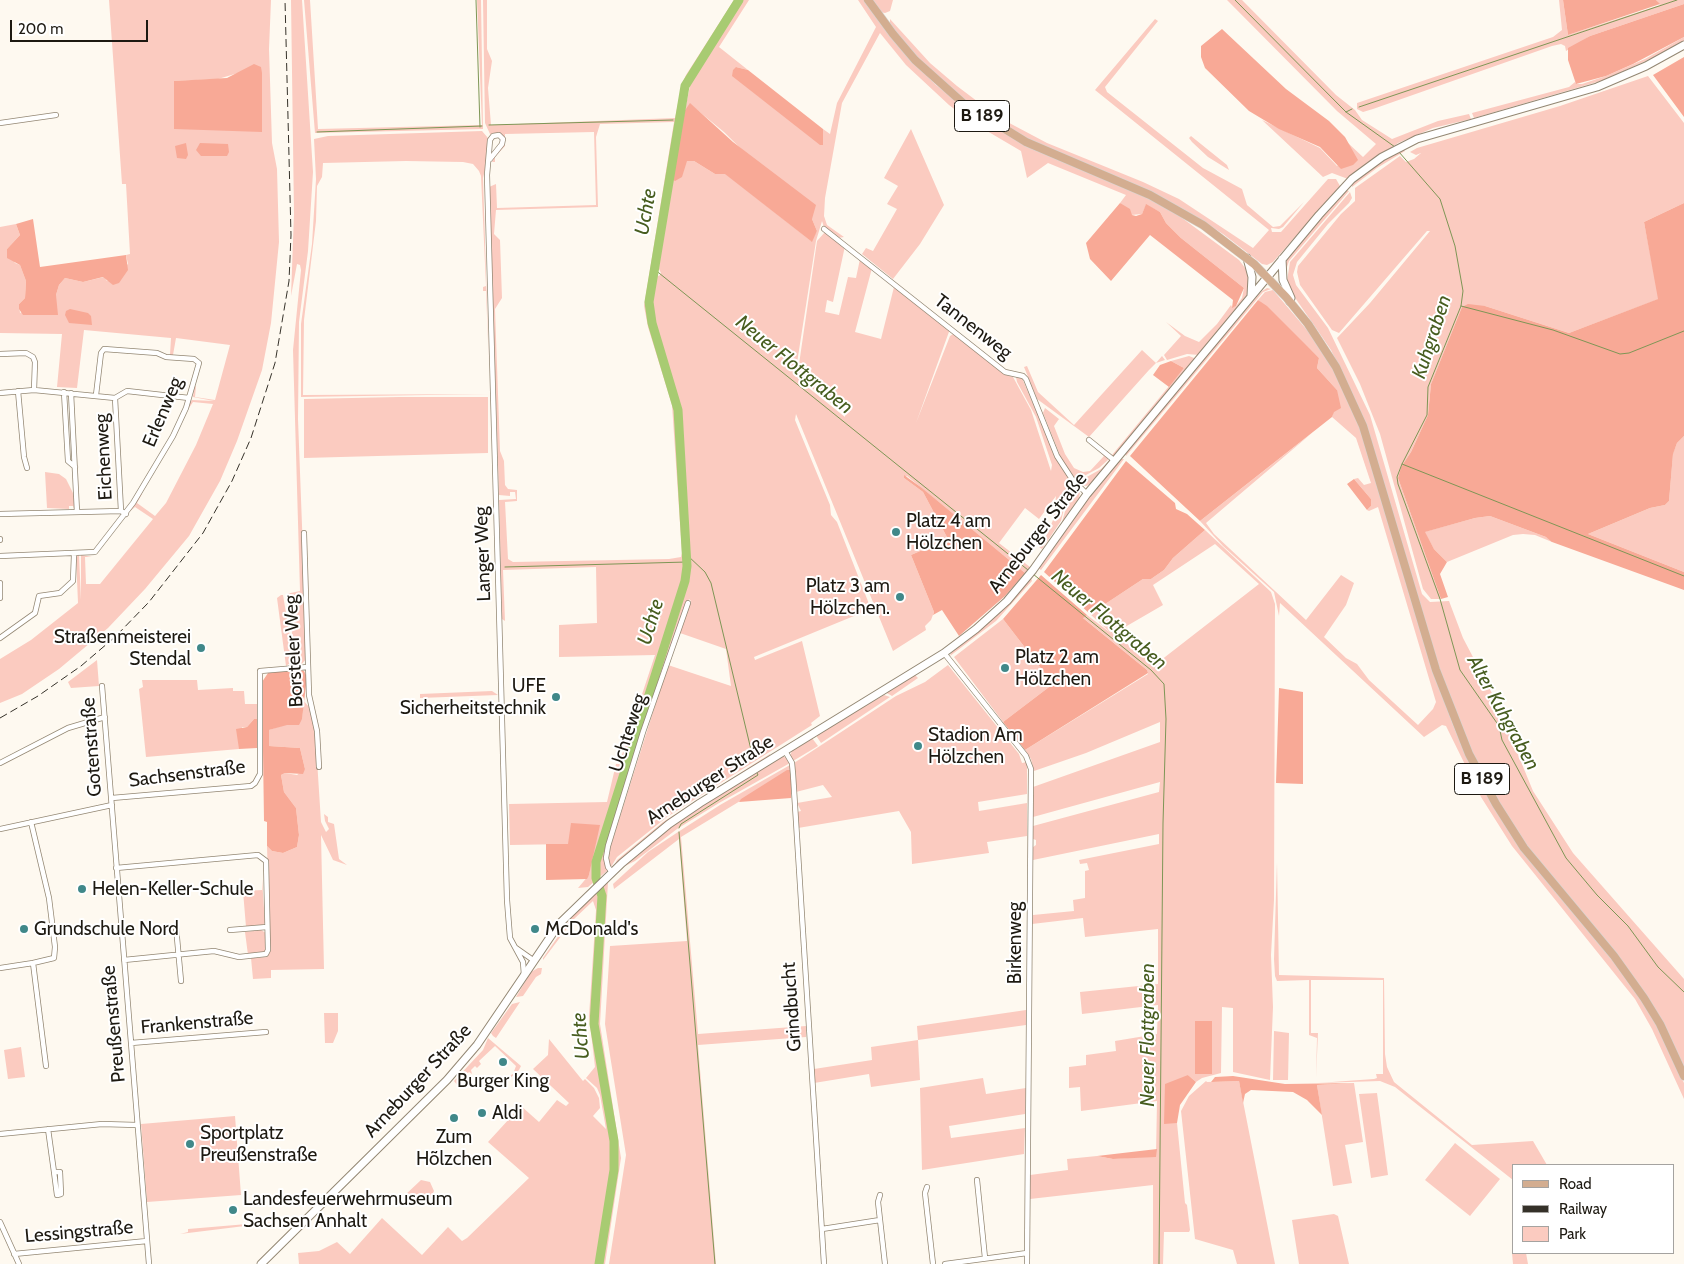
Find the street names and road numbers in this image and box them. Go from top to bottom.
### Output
road number: B 189 [954,100,1010,132]
street label: Tannenweg [930,290,1016,364]
street label: Erlenweg [138,374,188,450]
street label: Eichenweg [90,413,118,501]
street label: Arneburger Straße [984,468,1092,598]
street label: Langer Weg [470,506,496,602]
street label: Borsteler Weg [280,594,308,708]
street label: Uchteweg [605,691,651,775]
street label: Gotenstraße [77,697,107,797]
street label: Arneburger Straße [642,730,778,830]
street label: Sachsenstraße [127,756,247,792]
road number: B 189 [1454,764,1510,794]
street label: Birkenweg [1004,902,1026,984]
street label: Grindbucht [778,962,806,1052]
street label: Preußenstraße [98,965,130,1083]
street label: Frankenstraße [140,1007,254,1039]
street label: Arneburger Straße [360,1020,476,1142]
street label: Lessingstraße [24,1216,134,1248]

